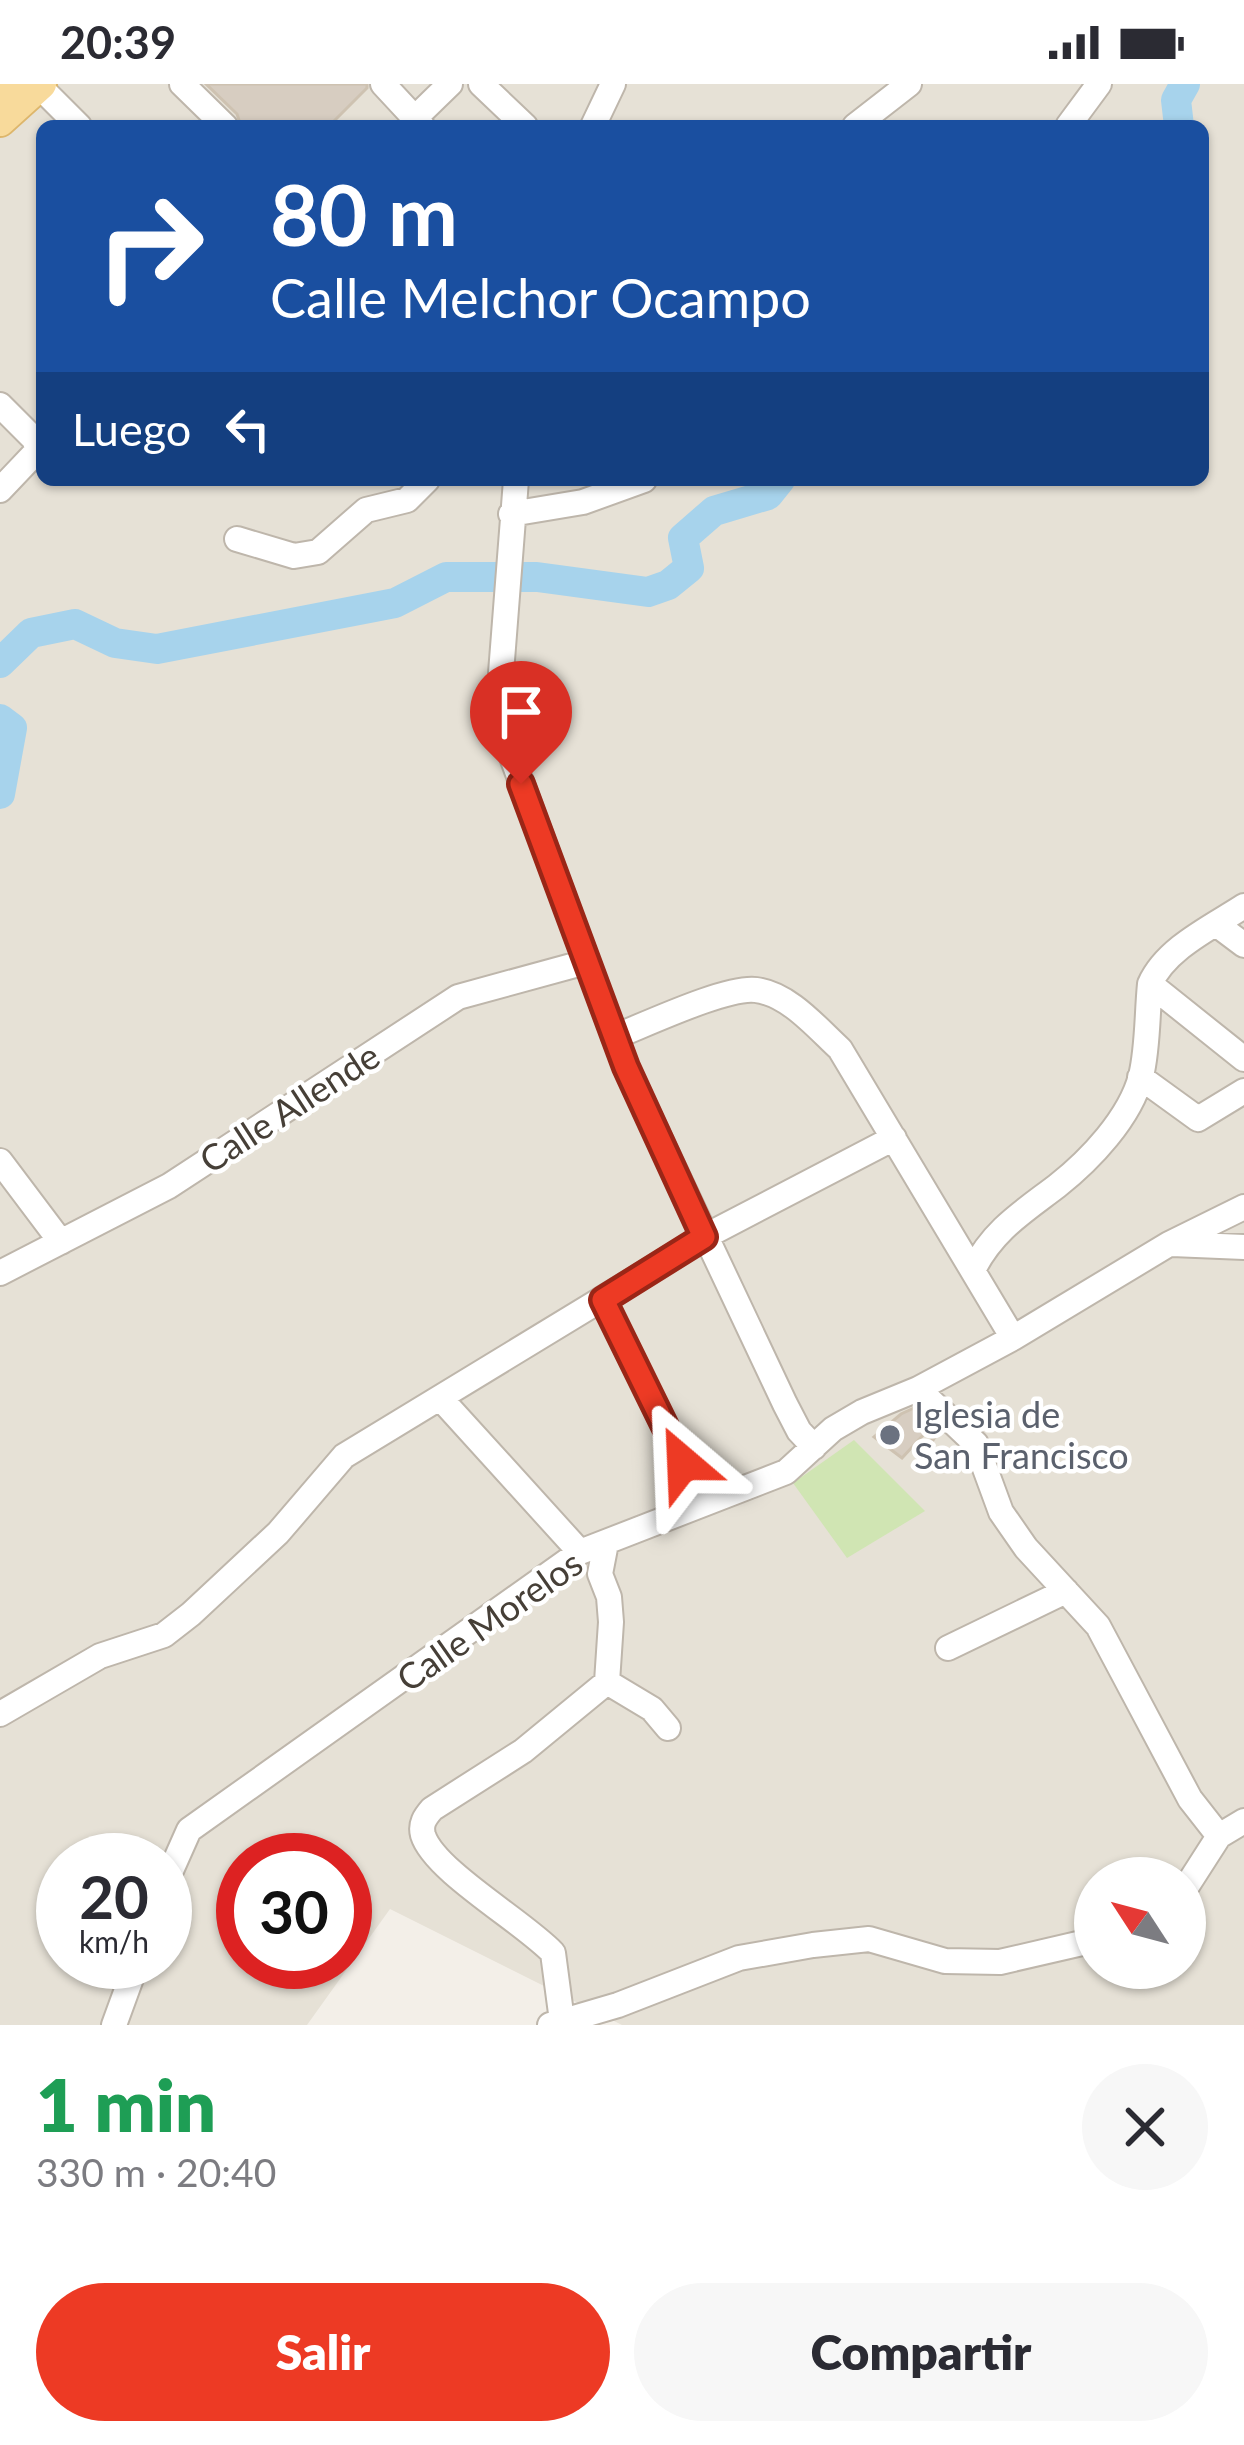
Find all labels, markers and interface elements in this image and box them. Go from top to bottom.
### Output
text: 20:39 [60,15,176,69]
text: 80 m [270,163,458,264]
icon: right [72,168,228,324]
text: Calle Melchor Ocampo [270,265,811,330]
icon: left [215,396,281,462]
text: Luego [72,402,191,456]
pin [470,661,572,784]
icon: arrive [488,679,554,745]
street label: Calle Allende [191,1033,387,1181]
place label: Iglesia de San Francisco [914,1392,1129,1477]
position arrow [620,1400,746,1526]
marker: Iglesia de San Francisco [877,1422,903,1448]
street label: Calle Morelos [388,1540,590,1700]
speed limit sign: 30 [216,1833,372,1989]
north arrow [1074,1857,1206,1989]
map controls [1074,1857,1206,1989]
text: 20 [79,1860,149,1932]
text: km/h [79,1923,149,1959]
text: 1 min [36,2061,216,2147]
button: close [1082,2064,1208,2190]
text: 330 m · 20:40 [36,2149,276,2195]
button: Salir [36,2283,610,2421]
button: Compartir [634,2283,1208,2421]

